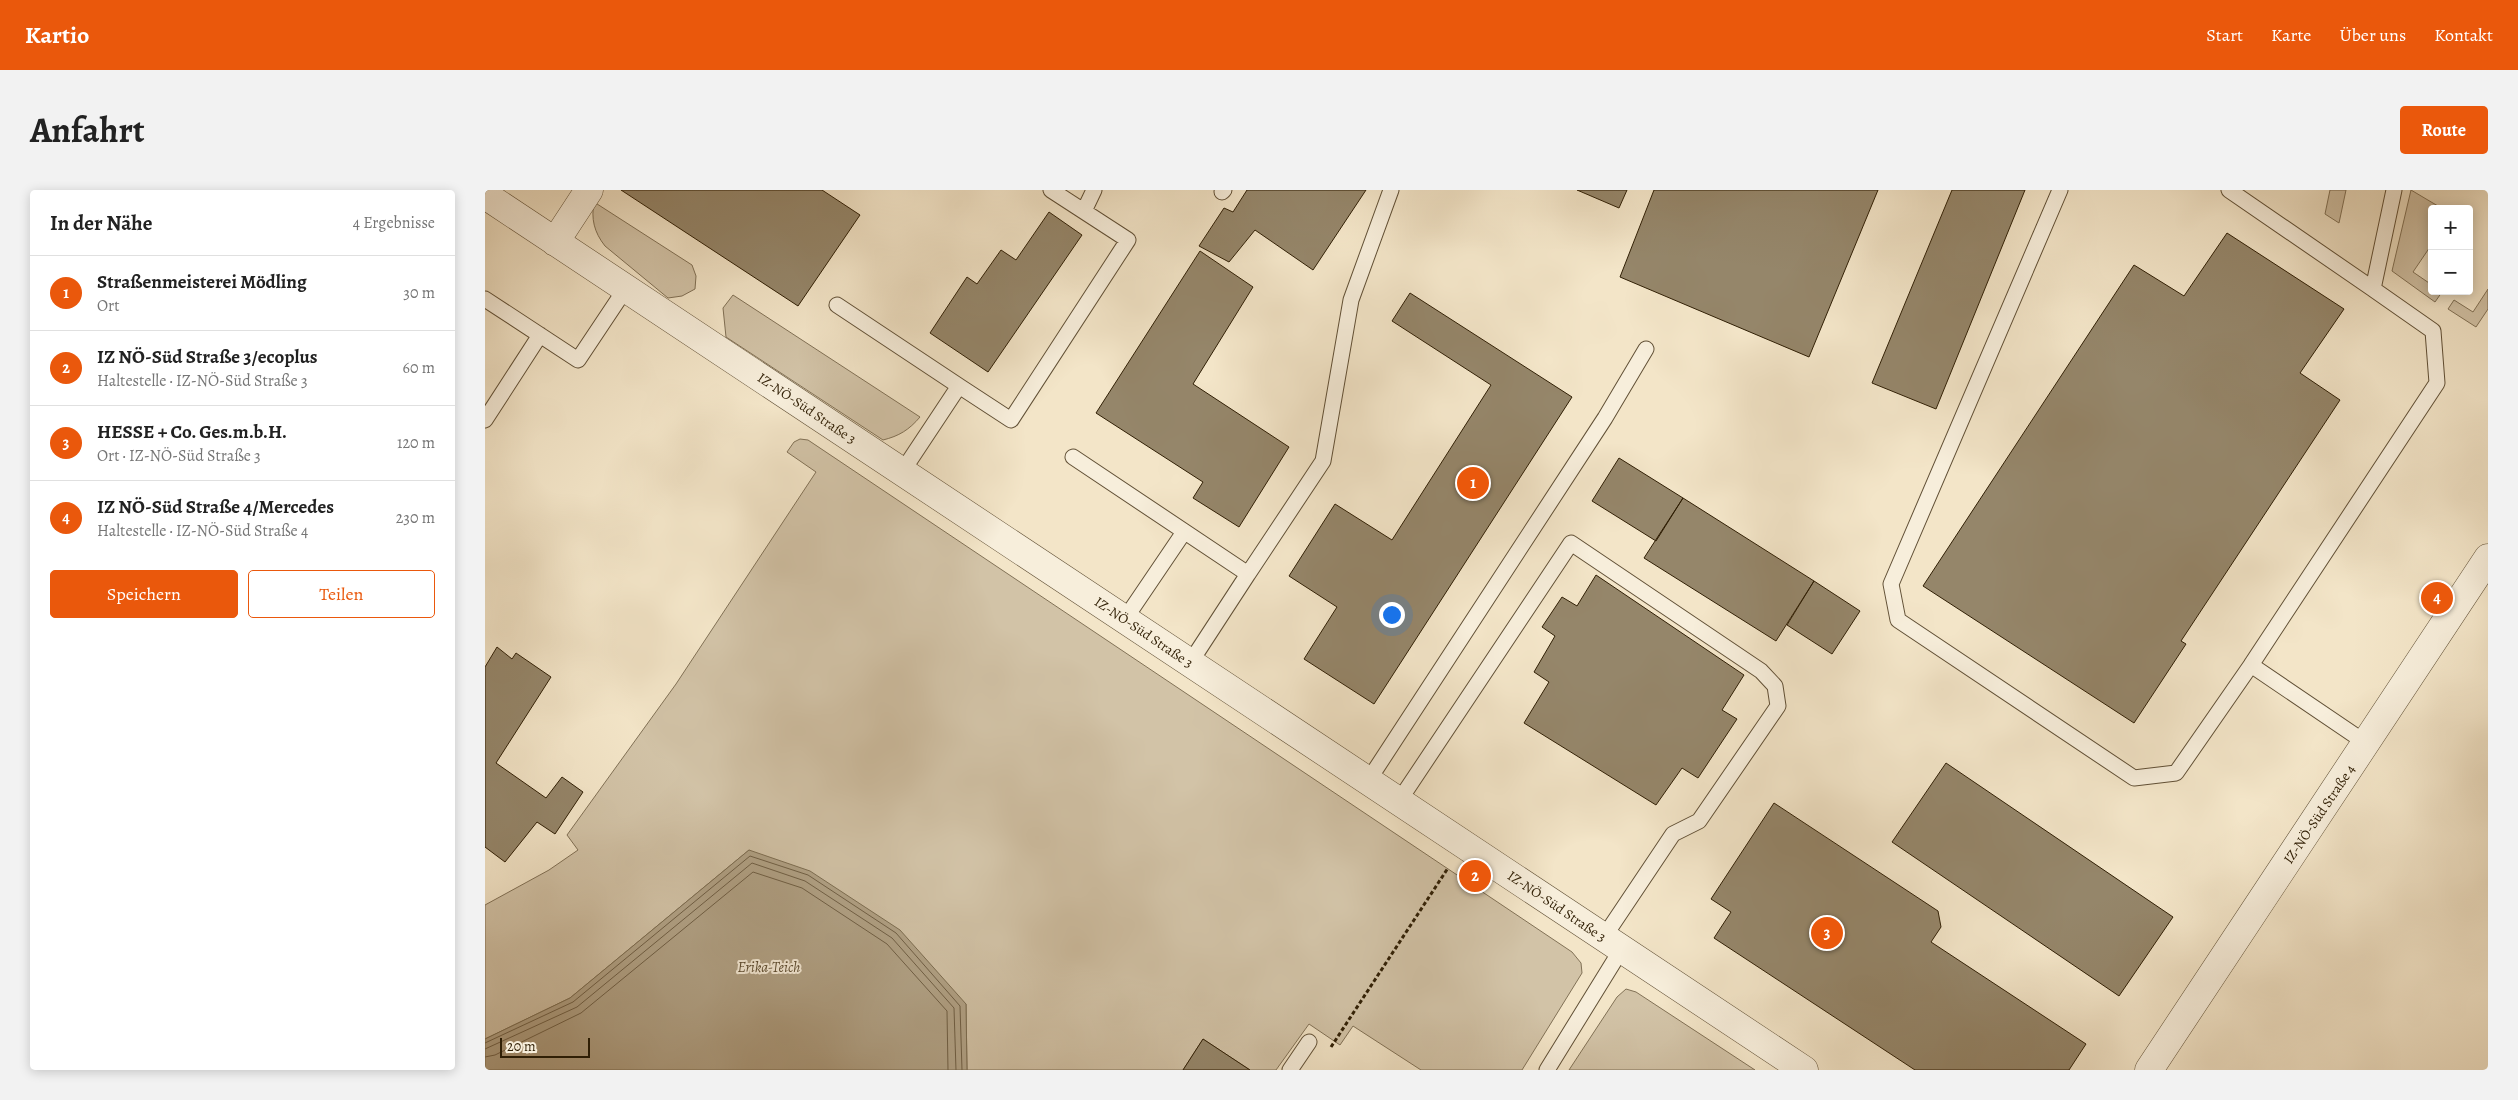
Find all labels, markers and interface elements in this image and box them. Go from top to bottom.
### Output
text: Kartio [25,19,89,51]
text: Start [2206,23,2243,47]
text: Karte [2271,23,2311,47]
text: Über uns [2339,23,2406,47]
text: Kontakt [2434,23,2493,47]
text: Anfahrt [30,106,145,154]
button: Route [2400,106,2488,154]
map controls [2428,205,2473,295]
button: + [2428,205,2473,250]
text: In der Nähe [50,209,152,237]
text: 4 Ergebnisse [353,212,435,234]
button: − [2428,250,2473,295]
text: Straßenmeisterei Mödling [97,269,307,295]
text: 1 [63,282,69,304]
text: 30 m [403,282,435,304]
text: Ort [97,295,119,317]
text: IZ NÖ-Süd Straße 3/ecoplus [97,344,318,370]
text: 2 [62,357,70,379]
text: 60 m [403,357,435,379]
street label: IZ-NÖ-Süd Straße 3 [754,368,860,449]
text: Haltestelle · IZ-NÖ-Süd Straße 3 [97,370,308,392]
text: HESSE + Co. Ges.m.b.H. [97,419,287,445]
text: 3 [63,432,69,454]
text: 120 m [397,432,435,454]
text: Ort · IZ-NÖ-Süd Straße 3 [97,445,261,467]
pin: 1 [1457,464,1489,502]
text: IZ NÖ-Süd Straße 4/Mercedes [97,494,334,520]
text: 4 [62,507,70,529]
text: 230 m [396,507,435,529]
text: Haltestelle · IZ-NÖ-Süd Straße 4 [97,520,308,542]
button: Speichern [50,570,238,618]
button: Teilen [248,570,435,618]
pin: 4 [2421,579,2453,617]
street label: IZ-NÖ-Süd Straße 3 [1091,592,1197,673]
your location [1379,602,1405,628]
street label: IZ-NÖ-Süd Straße 4 [2279,761,2360,868]
pin: 2 [1459,857,1491,895]
street label: IZ-NÖ-Süd Straße 3 [1504,866,1610,947]
pin: 3 [1811,914,1843,952]
water label: Erika-Teich [738,957,800,977]
scale bar [500,1035,590,1058]
text: 20 m [507,1037,536,1056]

